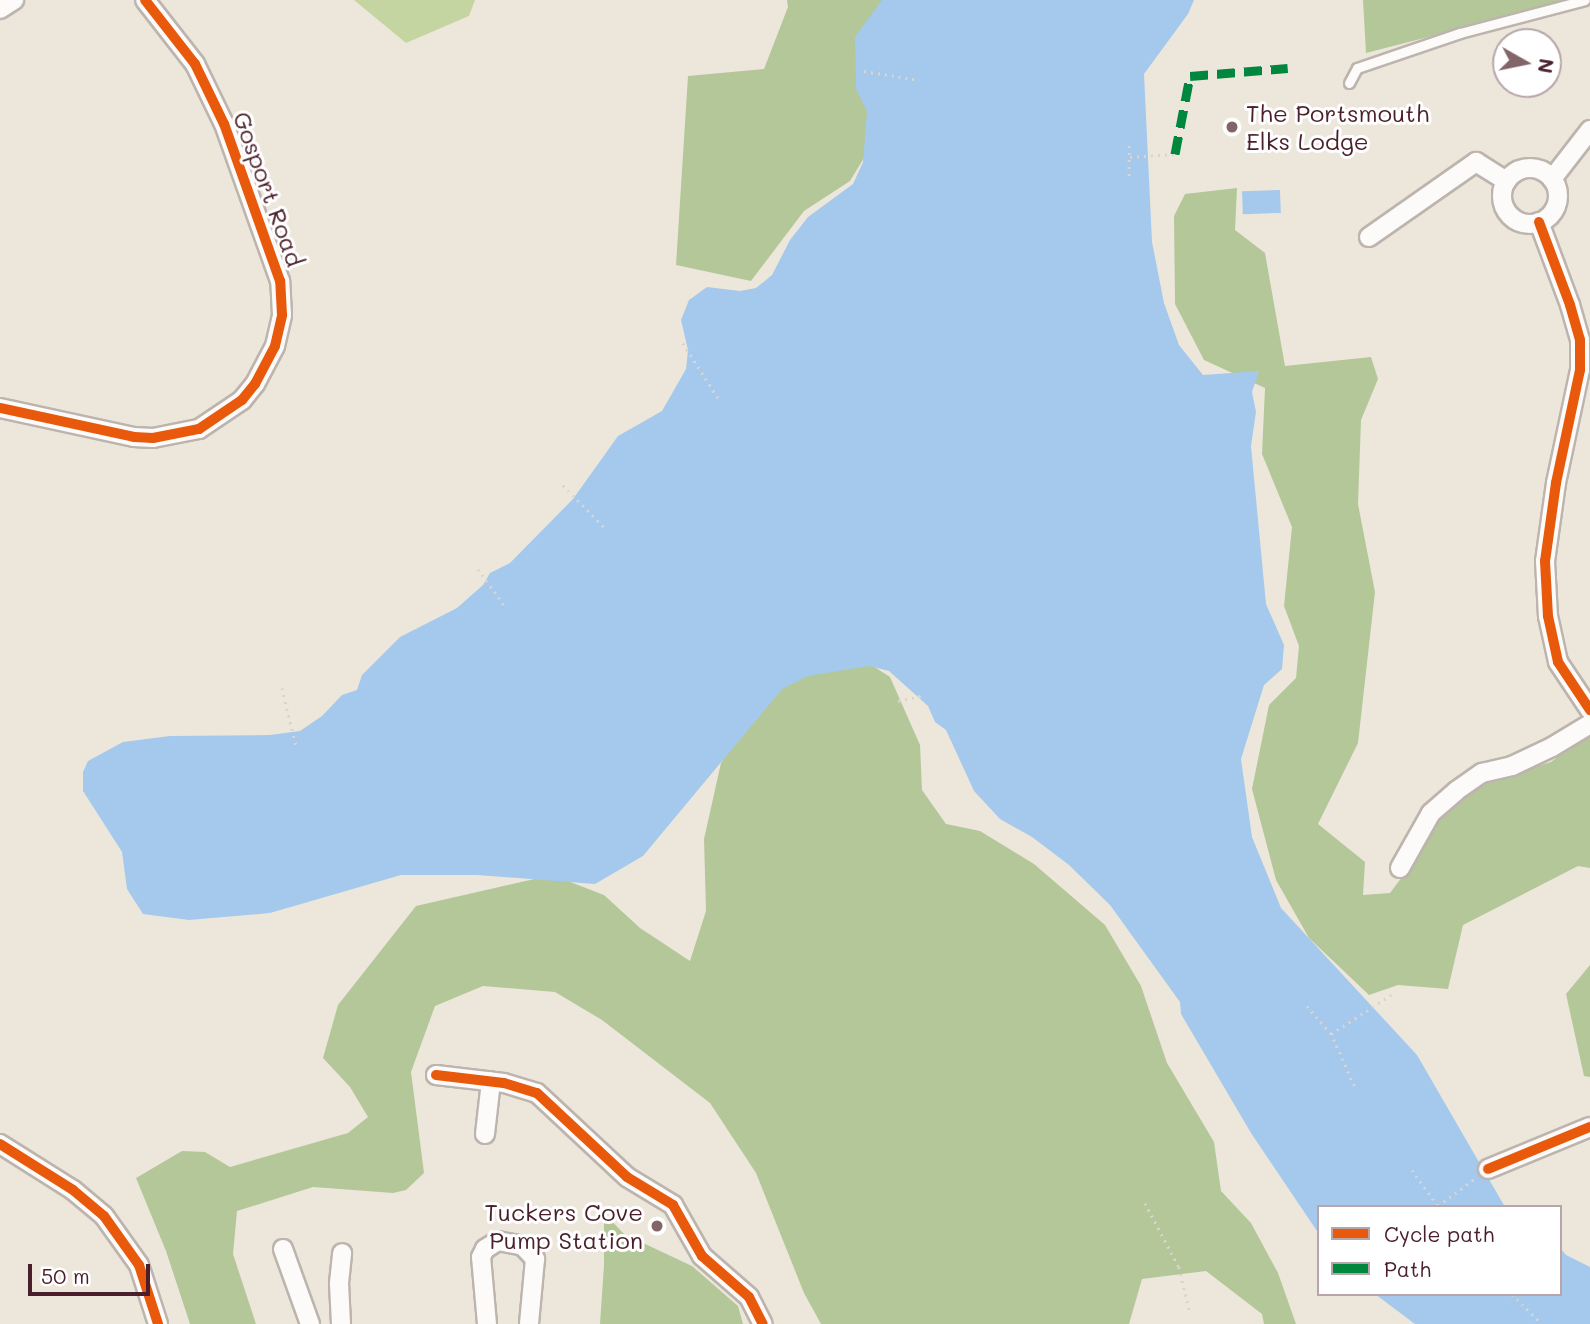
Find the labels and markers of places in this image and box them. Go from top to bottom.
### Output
place label: The Portsmouth Elks Lodge [1246,99,1429,155]
marker: The Portsmouth Elks Lodge [1224,119,1240,135]
place label: Tuckers Cove Pump Station [484,1198,643,1254]
marker: Tuckers Cove Pump Station [649,1218,665,1234]

